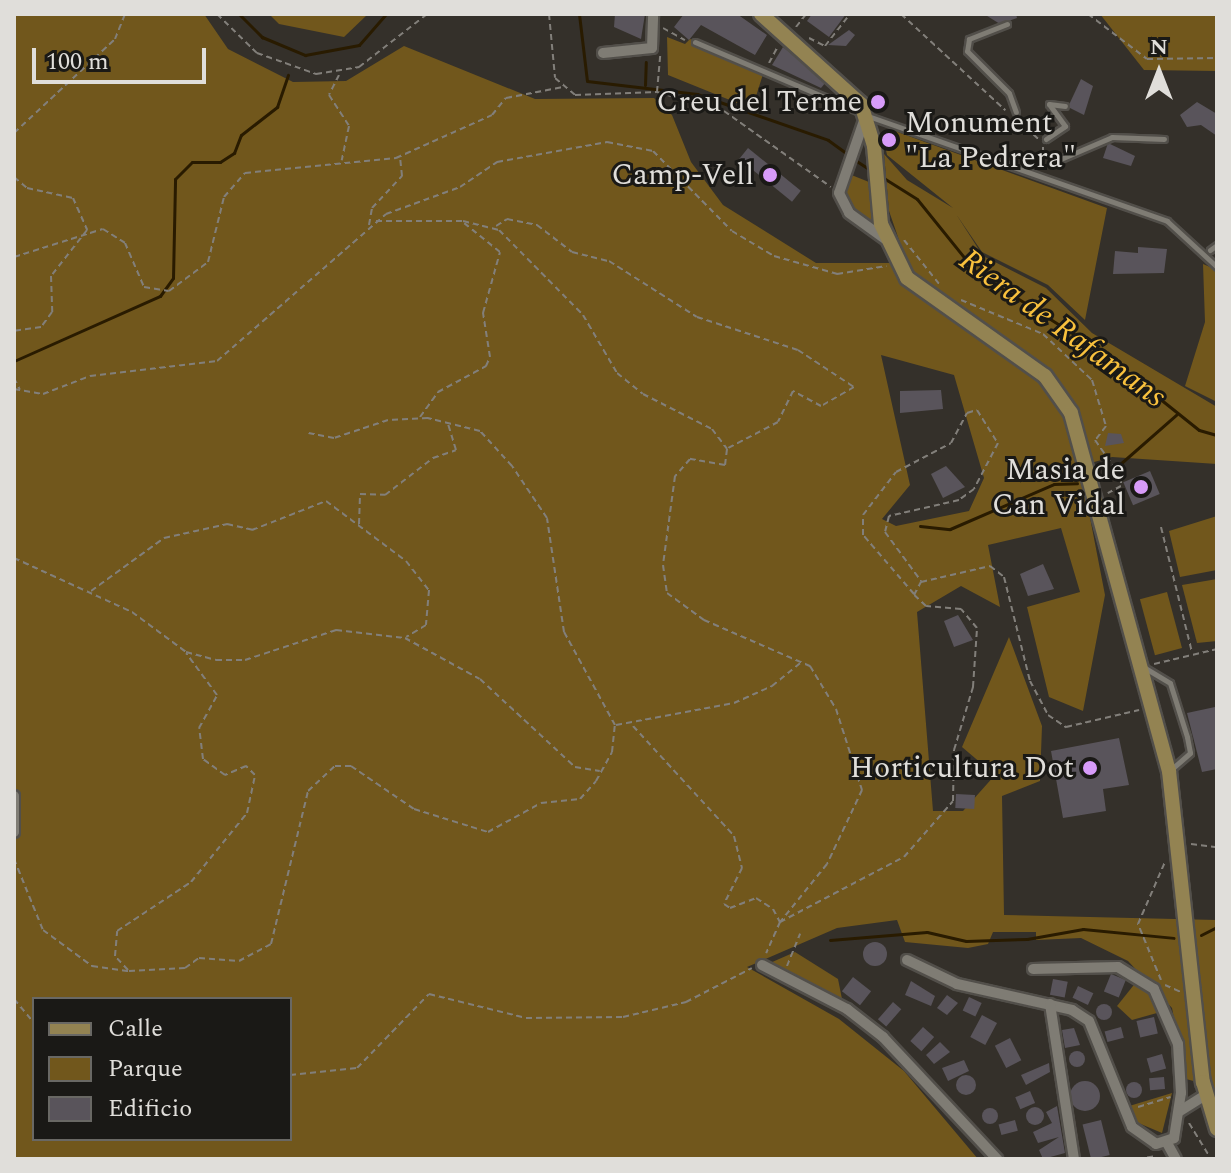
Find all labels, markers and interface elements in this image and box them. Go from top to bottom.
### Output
text: N [1150,31,1168,64]
scale bar [36,32,210,82]
north arrow [1119,32,1199,112]
text: 100 m [46,44,109,80]
place label: Creu del Terme [656,84,862,120]
marker: Creu del Terme [869,93,887,111]
place label: Monument "La Pedrera" [905,105,1076,176]
marker: Monument "La Pedrera" [880,131,898,149]
place label: Camp-Vell [612,157,754,193]
marker: Camp-Vell [761,166,779,184]
water label: Riera de Rafamans [951,241,1173,417]
place label: Masia de Can Vidal [992,452,1125,522]
marker: Masia de Can Vidal [1132,478,1150,496]
place label: Horticultura Dot [850,750,1074,786]
marker: Horticultura Dot [1081,759,1099,777]
legend [32,997,292,1141]
text: Calle [108,1011,163,1047]
text: Parque [108,1051,183,1087]
text: Edificio [108,1091,192,1127]

